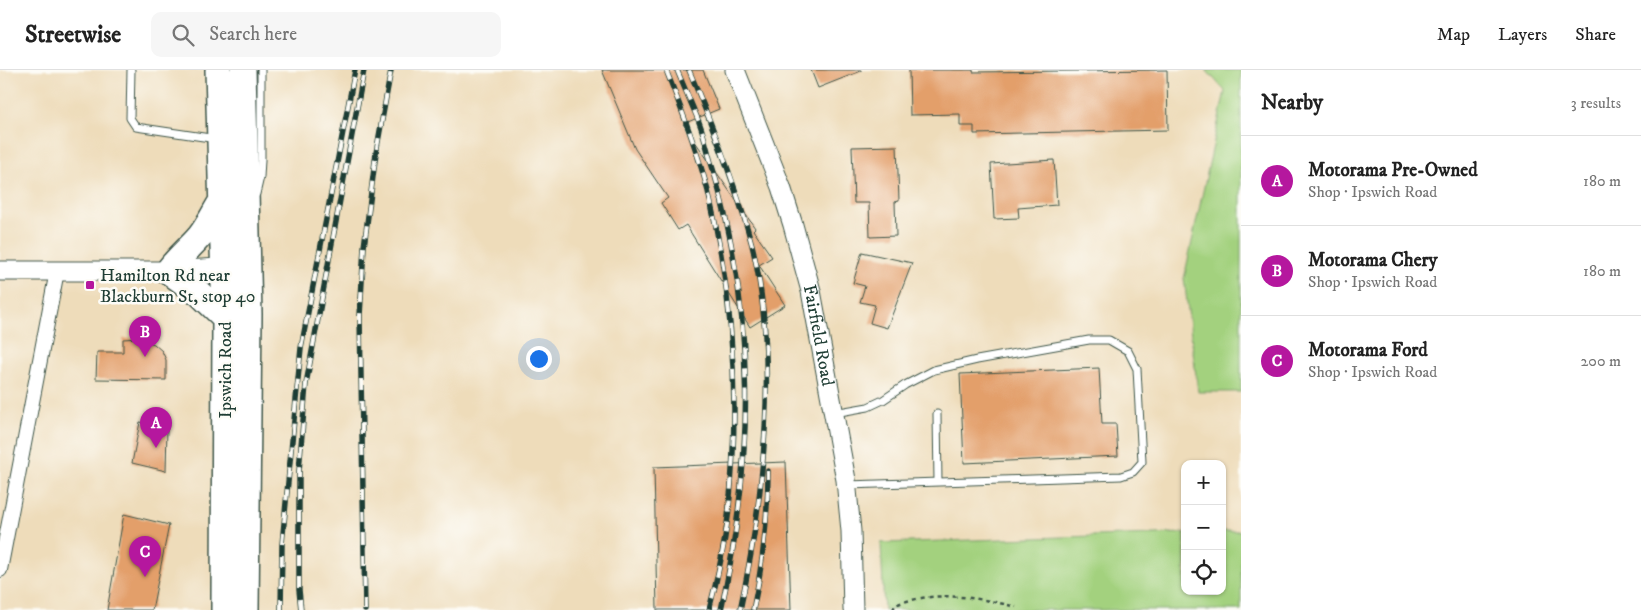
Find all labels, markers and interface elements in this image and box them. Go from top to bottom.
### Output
search box [151,12,501,57]
text: Streetwise [25,20,121,50]
icon: search [169,21,197,49]
text: Search here [209,23,297,46]
text: Map [1437,24,1470,46]
text: Layers [1498,24,1547,46]
text: Share [1575,24,1616,46]
text: Nearby [1261,90,1323,116]
text: 3 results [1571,93,1621,113]
text: Motorama Pre-Owned [1308,159,1478,182]
text: A [1272,171,1282,191]
text: 180 m [1583,171,1621,191]
text: Shop · Ipswich Road [1308,182,1437,202]
text: Motorama Chery [1308,249,1438,272]
text: B [1272,261,1282,281]
text: 180 m [1583,261,1621,281]
place label: Hamilton Rd near Blackburn St, stop 40 [100,265,255,308]
text: Shop · Ipswich Road [1308,272,1437,292]
marker: Hamilton Rd near Blackburn St, stop 40 [84,279,96,291]
street label: Fairfield Road [798,282,838,388]
pin: B [129,316,161,357]
street label: Ipswich Road [215,322,237,418]
text: Motorama Ford [1308,339,1428,362]
your location [526,346,552,372]
text: C [1272,351,1282,371]
text: 200 m [1580,351,1621,371]
text: Shop · Ipswich Road [1308,362,1437,382]
pin: A [140,407,172,448]
map controls [1181,460,1226,595]
button: + [1181,460,1226,505]
button: − [1181,505,1226,550]
pin: C [129,536,161,577]
button: locate [1181,550,1226,595]

